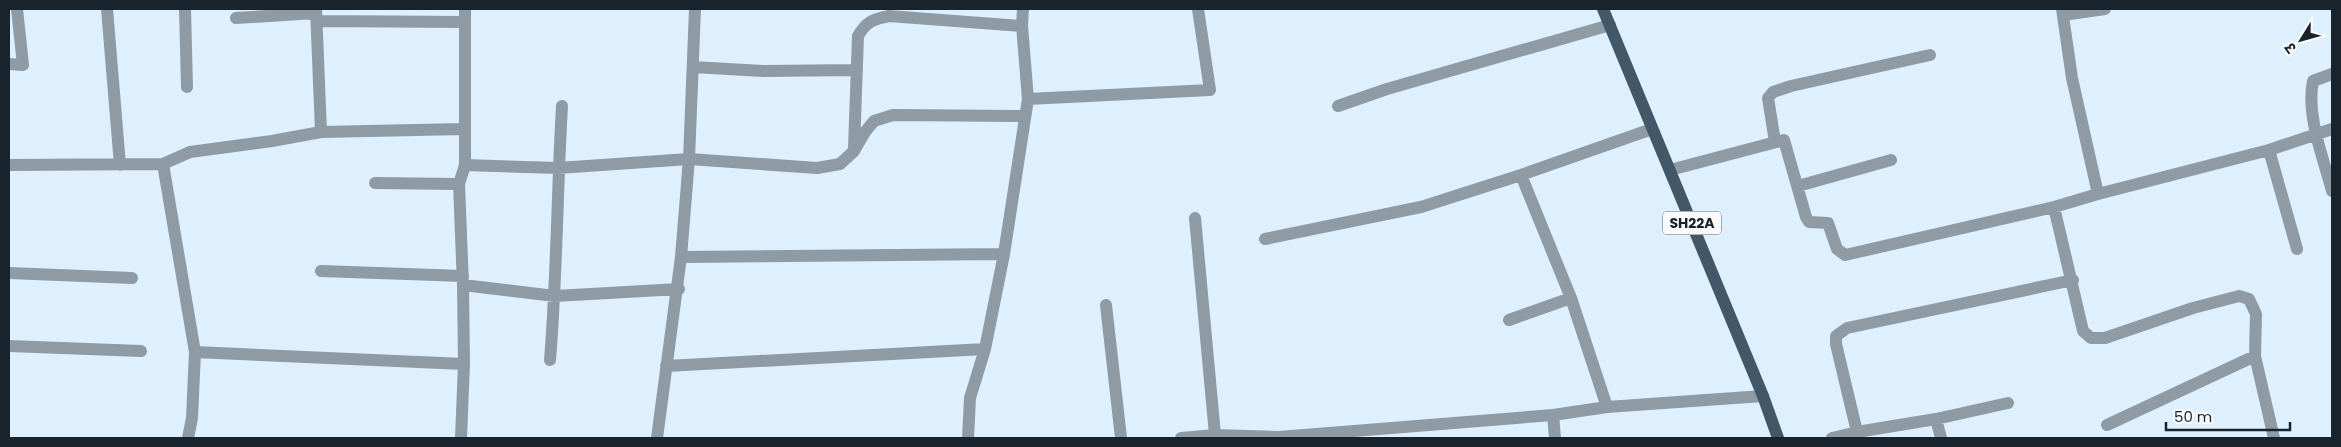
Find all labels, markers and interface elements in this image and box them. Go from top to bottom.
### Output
north arrow [2276,15,2326,65]
text: उ [2280,38,2302,58]
road number: SH22A [1663,212,1721,234]
scale bar [2166,400,2290,432]
text: 50 m [2174,406,2212,427]

